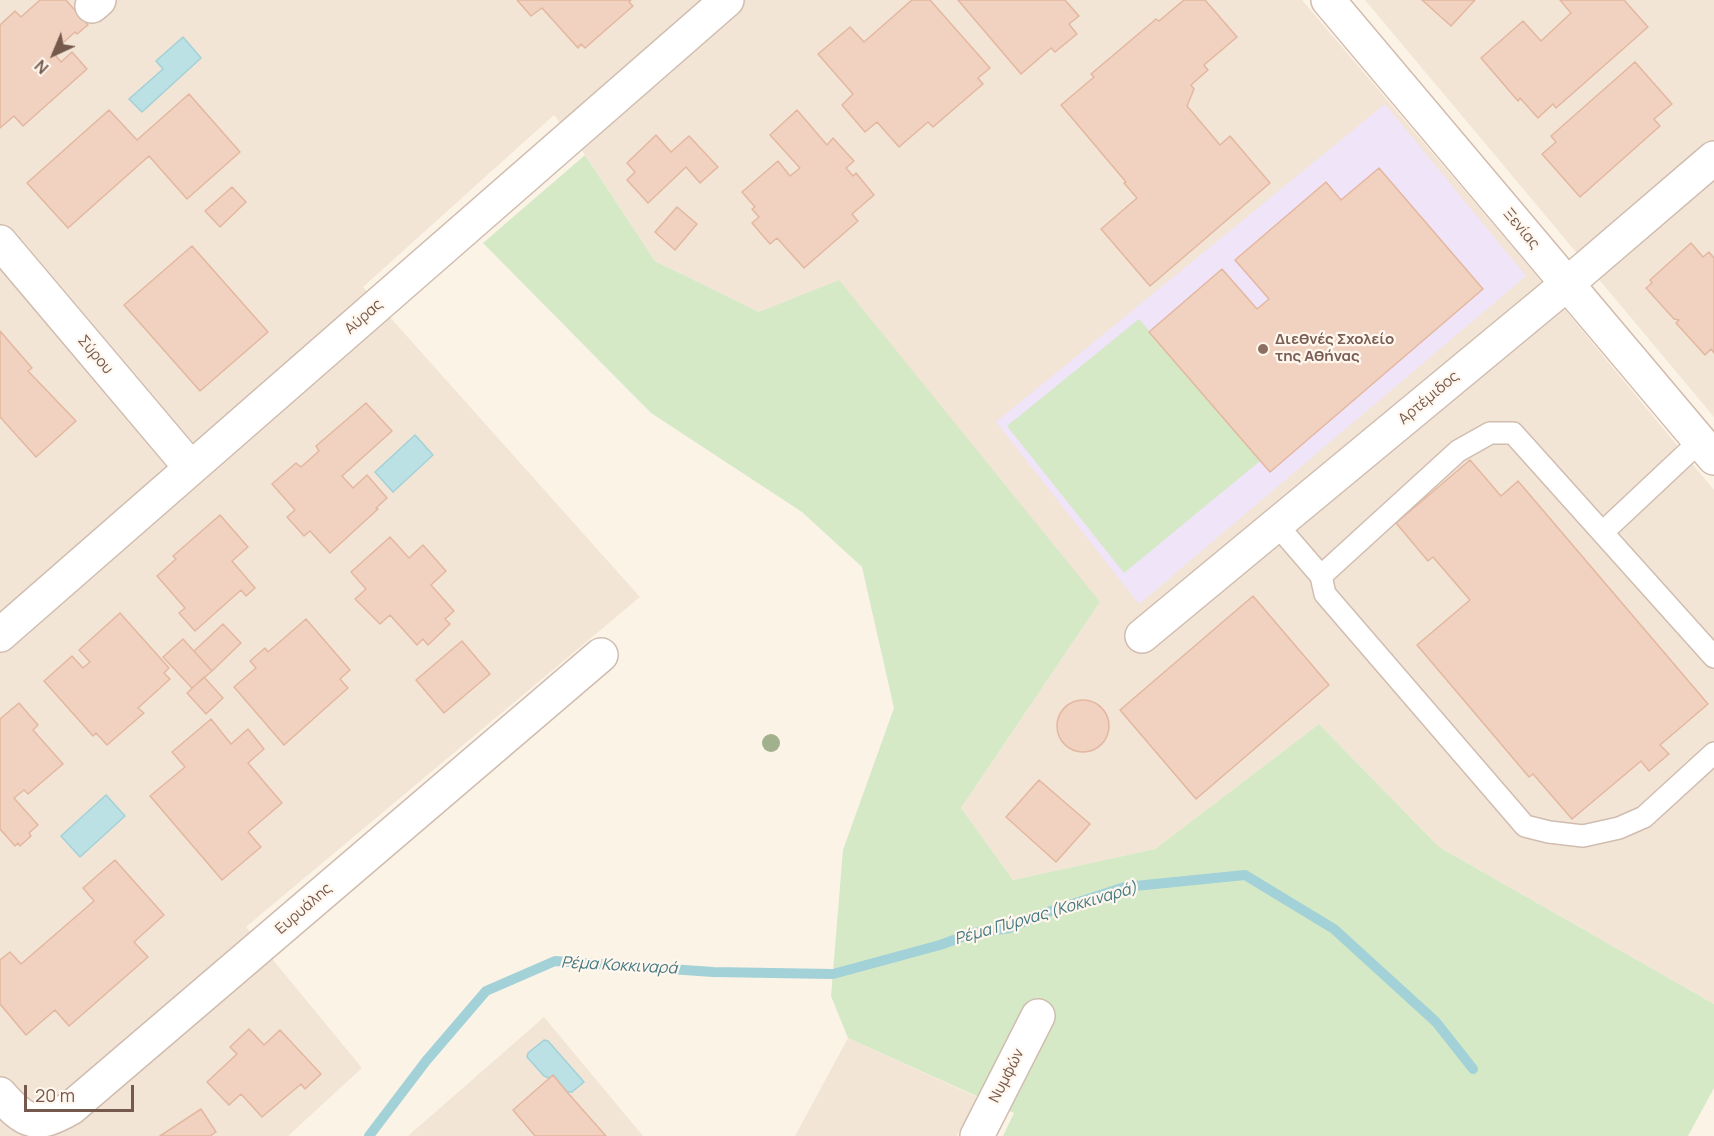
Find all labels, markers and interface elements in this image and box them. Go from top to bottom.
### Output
north arrow [24,24,84,84]
text: N [30,55,53,79]
street label: Ξενίας [1499,205,1543,253]
street label: Αύρας [341,296,387,338]
place label: Διεθνές Σχολείο της Αθήνας [1275,331,1394,366]
street label: Σύρου [74,332,116,378]
marker: Διεθνές Σχολείο της Αθήνας [1256,342,1270,356]
street label: Αρτέμιδος [1395,367,1463,429]
water label: Ρέμα Πύρνας (Κοκκιναρά) [952,879,1140,949]
street label: Ευρυάλης [272,880,336,938]
water label: Ρέμα Κοκκιναρά [560,953,678,979]
street label: Νυμφών [986,1046,1028,1106]
scale bar [27,1073,136,1111]
text: 20 m [35,1083,75,1107]

